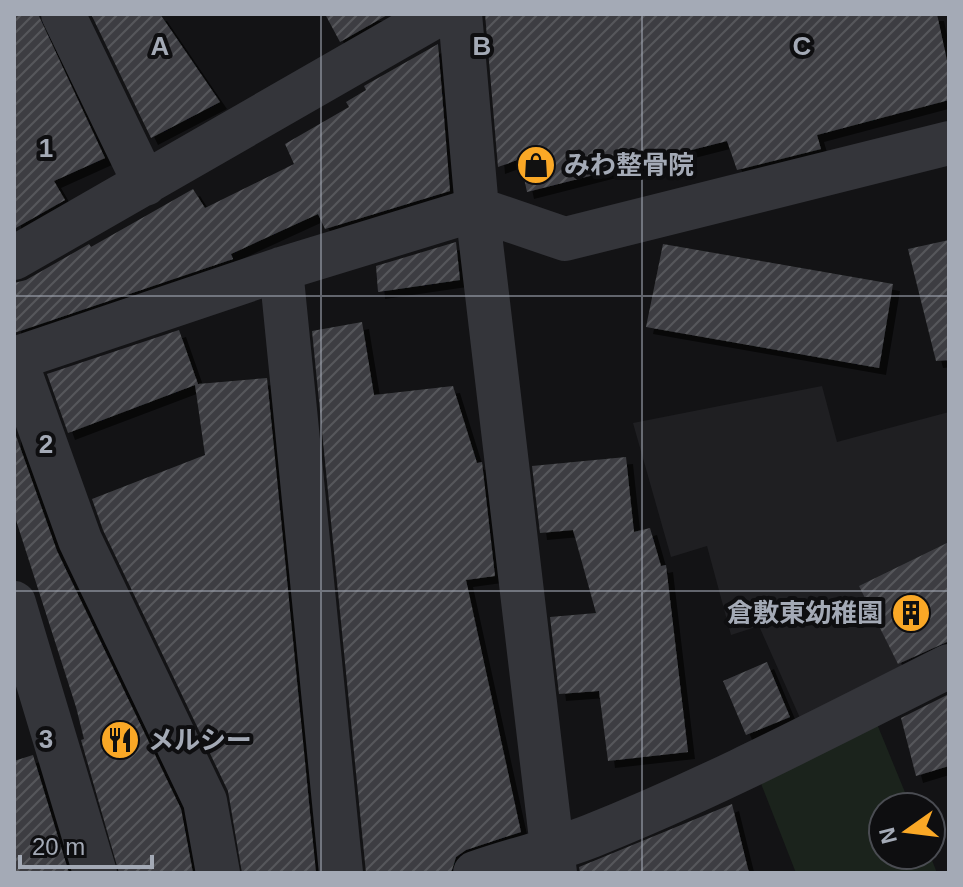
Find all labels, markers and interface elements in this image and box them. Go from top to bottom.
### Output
text: A [151,31,170,61]
text: B [473,31,491,61]
text: C [793,31,812,61]
text: 1 [39,133,53,163]
shop icon: みわ整骨院 [515,144,557,186]
place label: みわ整骨院 [564,150,694,180]
text: 2 [39,429,53,459]
building icon: 倉敷東幼稚園 [890,592,932,634]
place label: 倉敷東幼稚園 [727,598,883,628]
restaurant icon: メルシー [99,719,141,761]
text: 3 [39,724,53,754]
place label: メルシー [148,725,252,755]
north arrow [867,791,947,871]
scale bar [20,819,152,869]
text: N [874,825,902,846]
text: 20 m [32,833,85,860]

